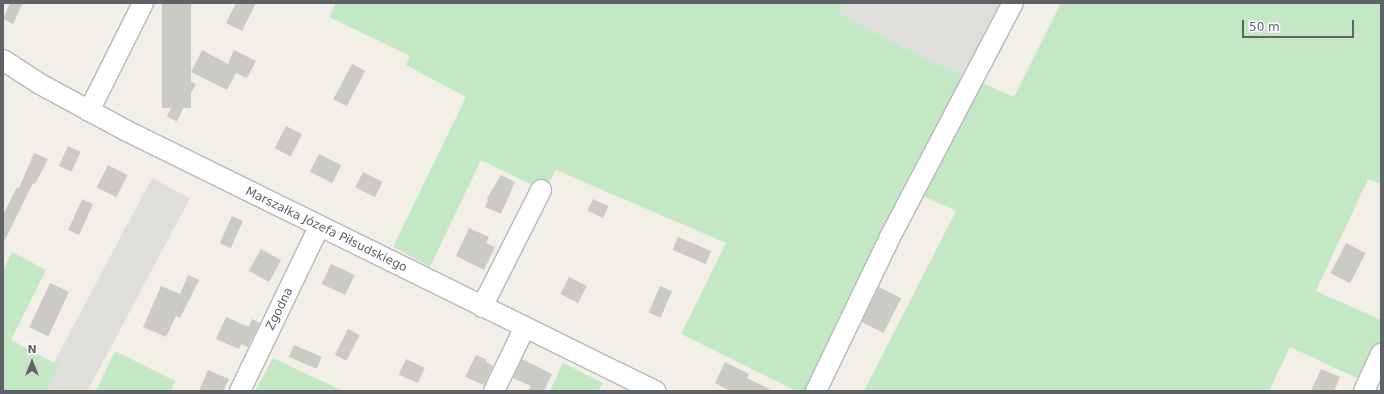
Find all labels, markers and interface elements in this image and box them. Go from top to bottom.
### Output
scale bar [1244,12,1356,38]
text: 50 m [1249,20,1280,34]
street label: Marszałka Józefa Piłsudskiego [243,185,409,275]
street label: Zgodna [263,285,297,333]
north arrow [12,342,52,382]
text: N [27,343,37,356]

